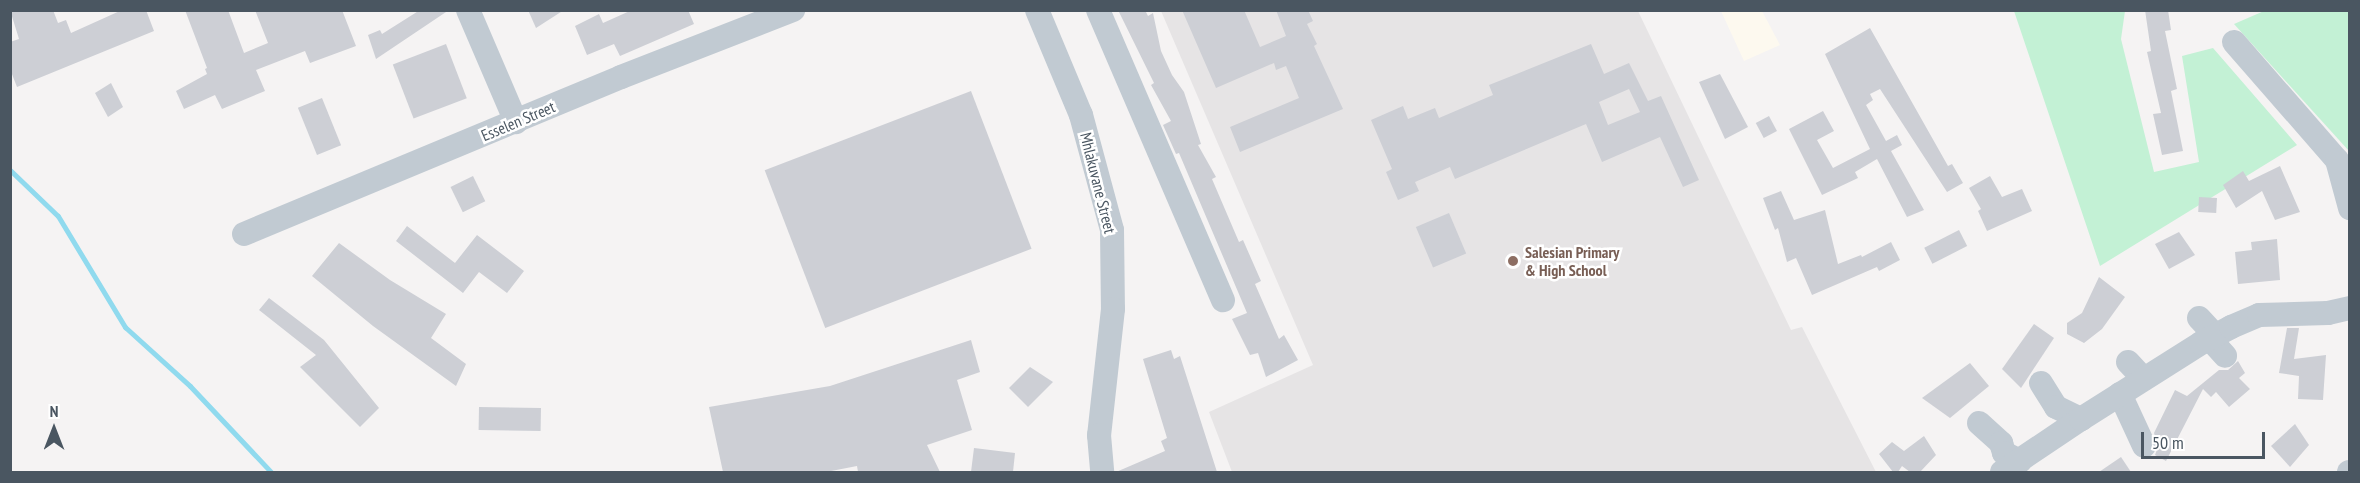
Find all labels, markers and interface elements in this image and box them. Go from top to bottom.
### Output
street label: Esselen Street [478,97,558,145]
street label: Mhlakuvane Street [1076,131,1120,235]
place label: Salesian Primary & High School [1525,242,1619,280]
marker: Salesian Primary & High School [1506,254,1520,268]
north arrow [24,399,84,459]
text: N [50,401,58,421]
scale bar [2144,420,2268,458]
text: 50 m [2152,431,2184,454]

